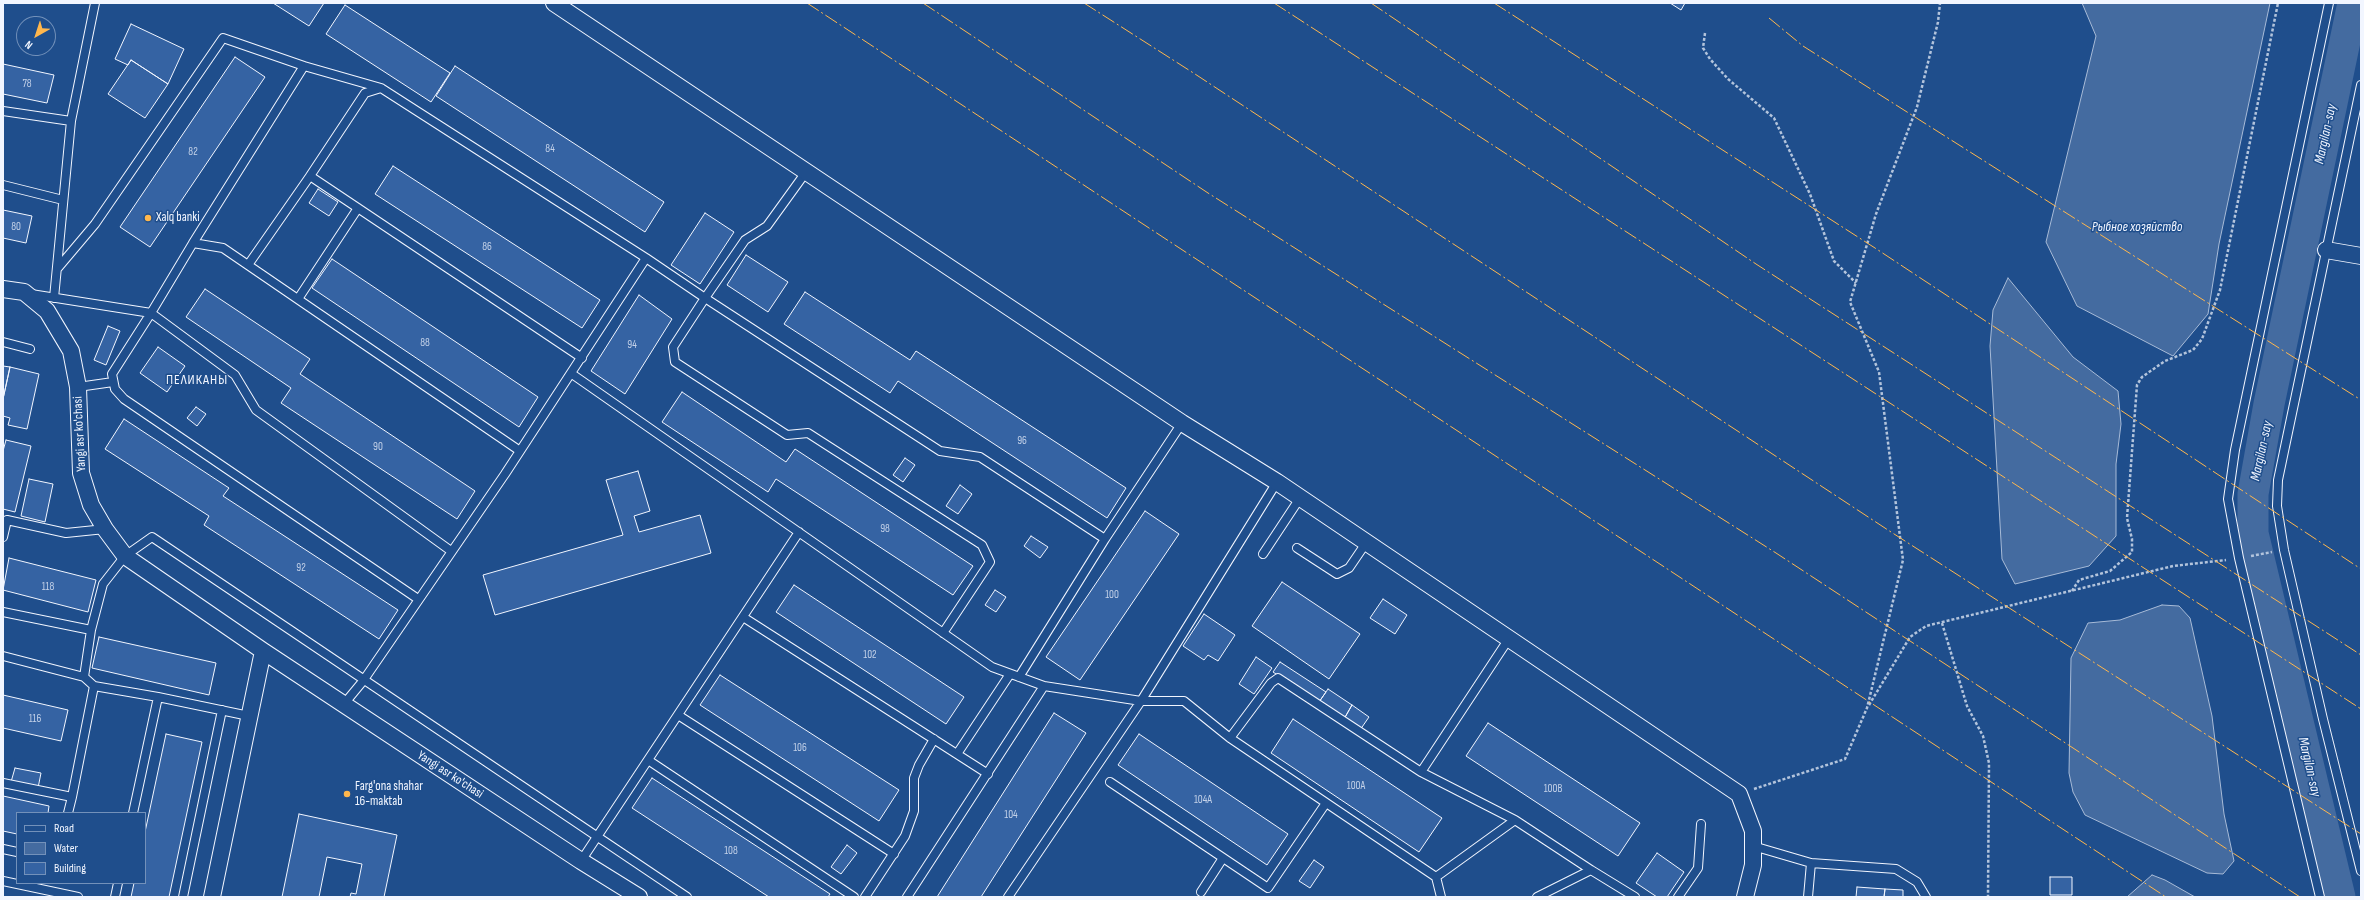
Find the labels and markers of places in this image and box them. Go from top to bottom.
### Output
place label: Xalq banki [156,210,200,226]
marker: Xalq banki [143,213,153,223]
place label: Farg'ona shahar 16-maktab [355,779,423,810]
marker: Farg'ona shahar 16-maktab [342,789,352,799]

